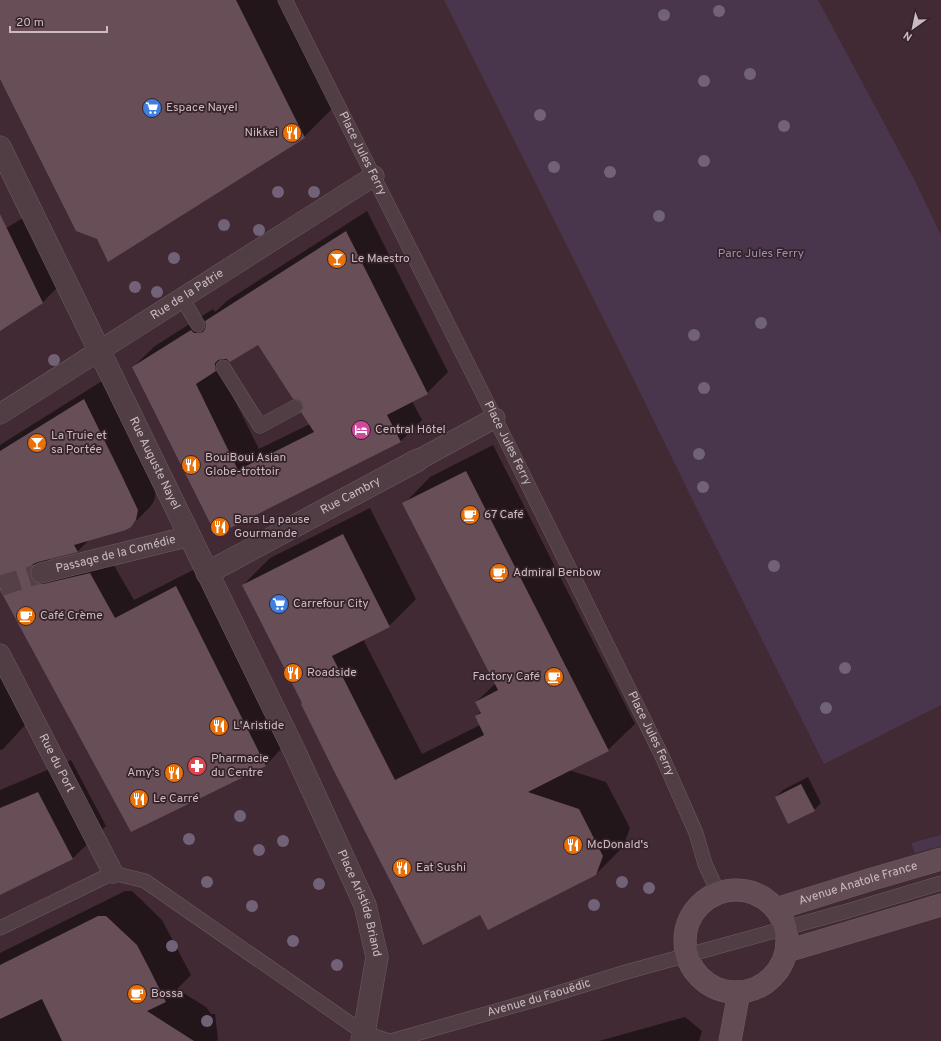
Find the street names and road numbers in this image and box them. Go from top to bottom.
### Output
street label: Place Jules Ferry [334,109,390,198]
street label: Rue de la Patrie [148,266,227,324]
street label: Place Jules Ferry [480,398,535,488]
street label: Rue Auguste Nayel [125,414,184,512]
street label: Rue Cambry [318,473,384,519]
street label: Passage de la Comédie [54,532,177,577]
street label: Place Jules Ferry [623,689,678,779]
street label: Rue du Port [35,731,78,795]
street label: Place Aristide Briand [333,847,385,958]
street label: Avenue Anatole France [797,858,920,909]
street label: Avenue du Faouëdic [485,975,593,1021]

